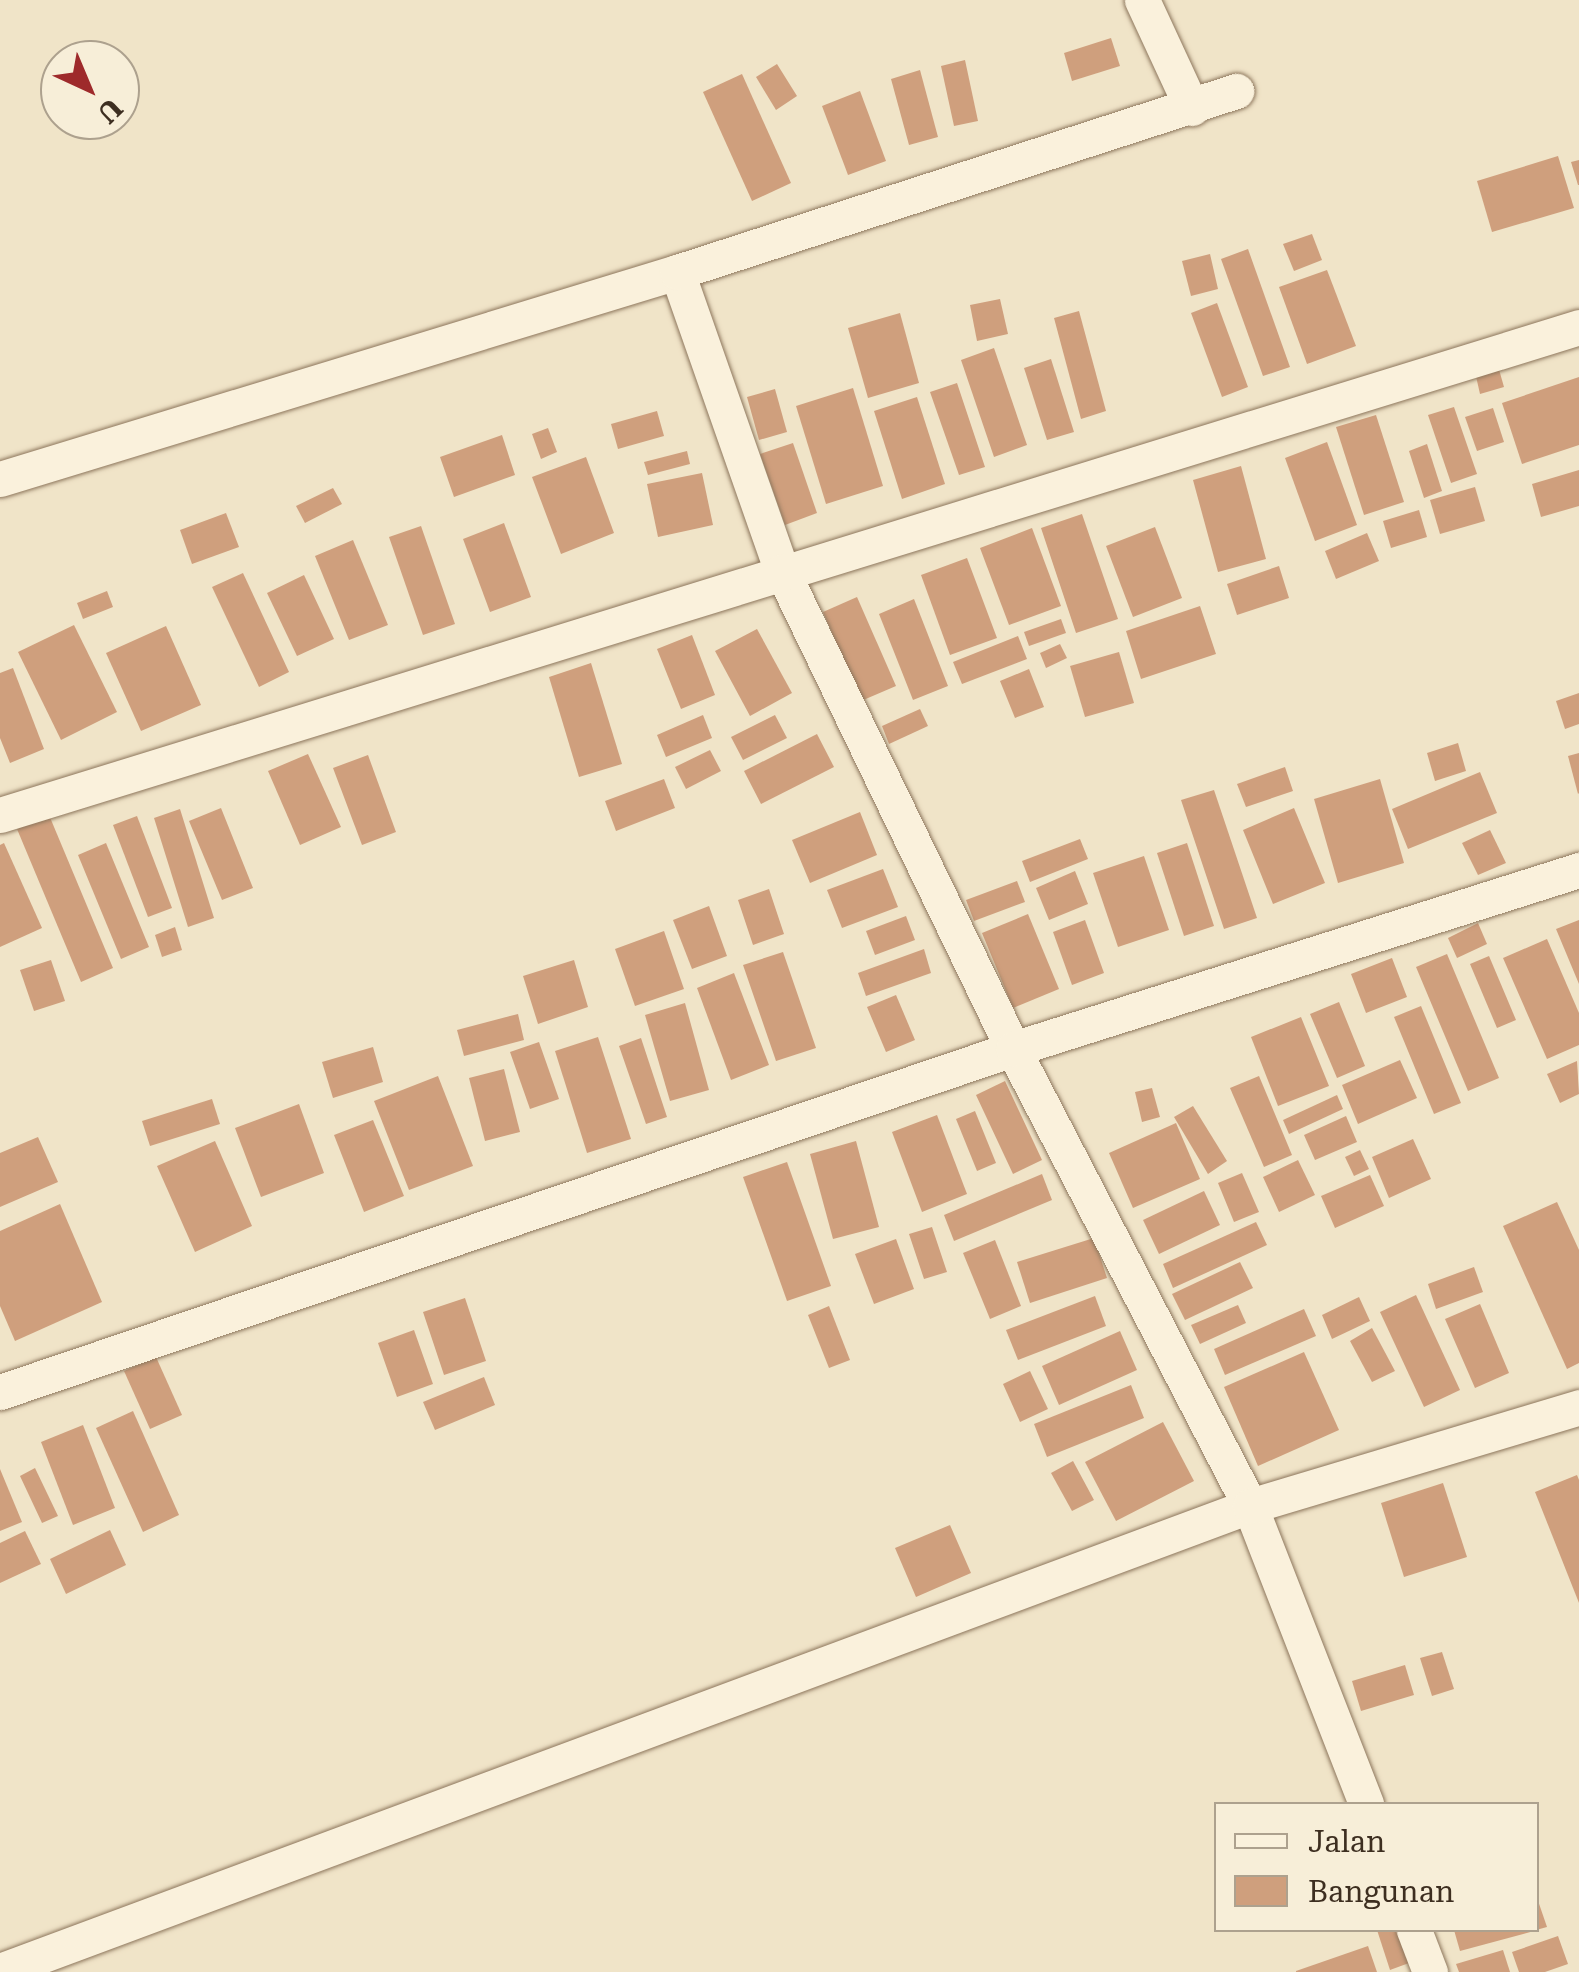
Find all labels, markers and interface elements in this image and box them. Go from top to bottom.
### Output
north arrow [40,40,140,140]
text: U [91,91,129,130]
legend [1214,1802,1539,1932]
text: Jalan [1308,1824,1385,1859]
text: Bangunan [1308,1874,1454,1909]

